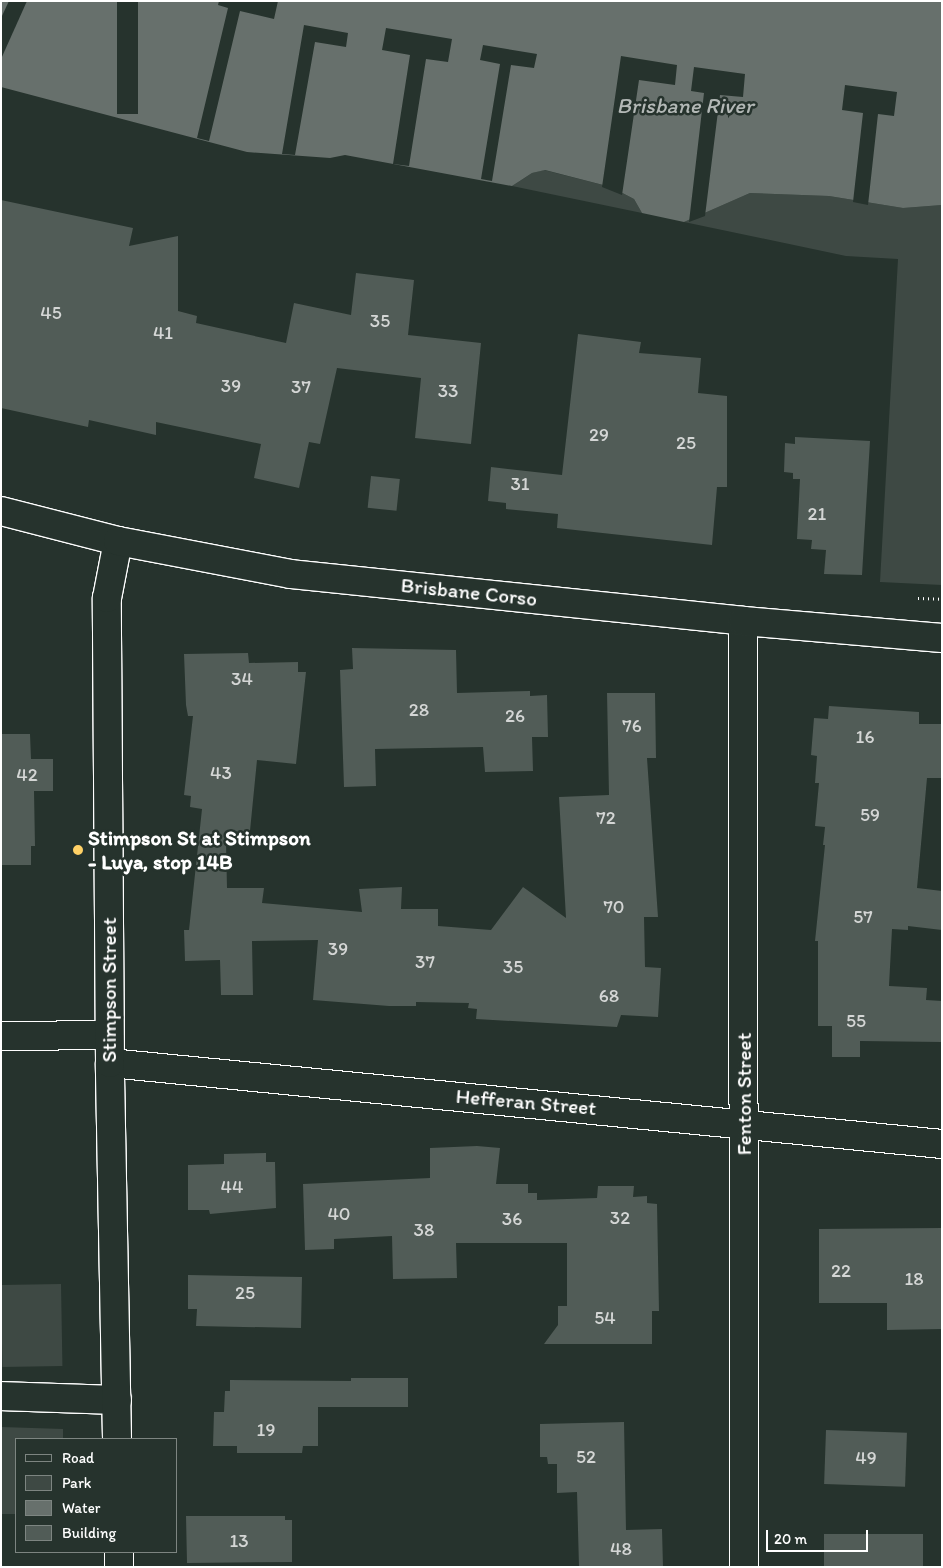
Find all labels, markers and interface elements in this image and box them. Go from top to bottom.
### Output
water label: Brisbane River [617,93,753,119]
house number: 45 [40,302,62,324]
house number: 35 [370,310,390,332]
house number: 41 [153,322,173,344]
house number: 39 [221,375,241,397]
house number: 37 [291,376,311,398]
house number: 33 [438,380,458,402]
house number: 29 [589,424,609,446]
house number: 25 [676,432,696,454]
house number: 31 [510,473,530,495]
house number: 21 [808,503,826,525]
street label: Brisbane Corso [399,572,539,612]
house number: 34 [231,668,253,690]
house number: 28 [409,699,429,721]
house number: 26 [505,705,525,727]
house number: 76 [622,715,642,737]
house number: 16 [856,726,874,748]
house number: 43 [210,762,232,784]
house number: 42 [16,764,38,786]
house number: 59 [860,804,880,826]
house number: 72 [596,807,616,829]
place label: Stimpson St at Stimpson - Luya, stop 14B [88,825,309,875]
marker: Stimpson St at Stimpson - Luya, stop 14B [72,844,84,856]
house number: 70 [603,896,625,918]
house number: 57 [853,906,873,928]
street label: Stimpson Street [96,918,122,1062]
house number: 39 [328,938,348,960]
house number: 37 [415,951,435,973]
house number: 35 [503,956,523,978]
house number: 68 [599,985,619,1007]
house number: 55 [846,1010,866,1032]
street label: Fenton Street [731,1033,757,1155]
street label: Hefferan Street [455,1083,597,1121]
house number: 44 [221,1176,243,1198]
house number: 40 [327,1203,351,1225]
house number: 32 [610,1207,630,1229]
house number: 36 [502,1208,522,1230]
house number: 38 [414,1219,434,1241]
house number: 22 [831,1260,851,1282]
house number: 18 [904,1268,924,1290]
house number: 25 [235,1282,255,1304]
house number: 54 [594,1307,616,1329]
house number: 19 [257,1419,275,1441]
legend [15,1438,178,1553]
house number: 52 [576,1446,596,1468]
house number: 49 [855,1447,877,1469]
text: Road [62,1449,94,1467]
text: Park [62,1474,92,1492]
text: Water [62,1499,100,1517]
scale bar [768,1520,870,1552]
text: Building [62,1524,116,1542]
house number: 13 [229,1530,249,1552]
text: 20 m [774,1530,807,1548]
house number: 48 [610,1538,632,1560]

